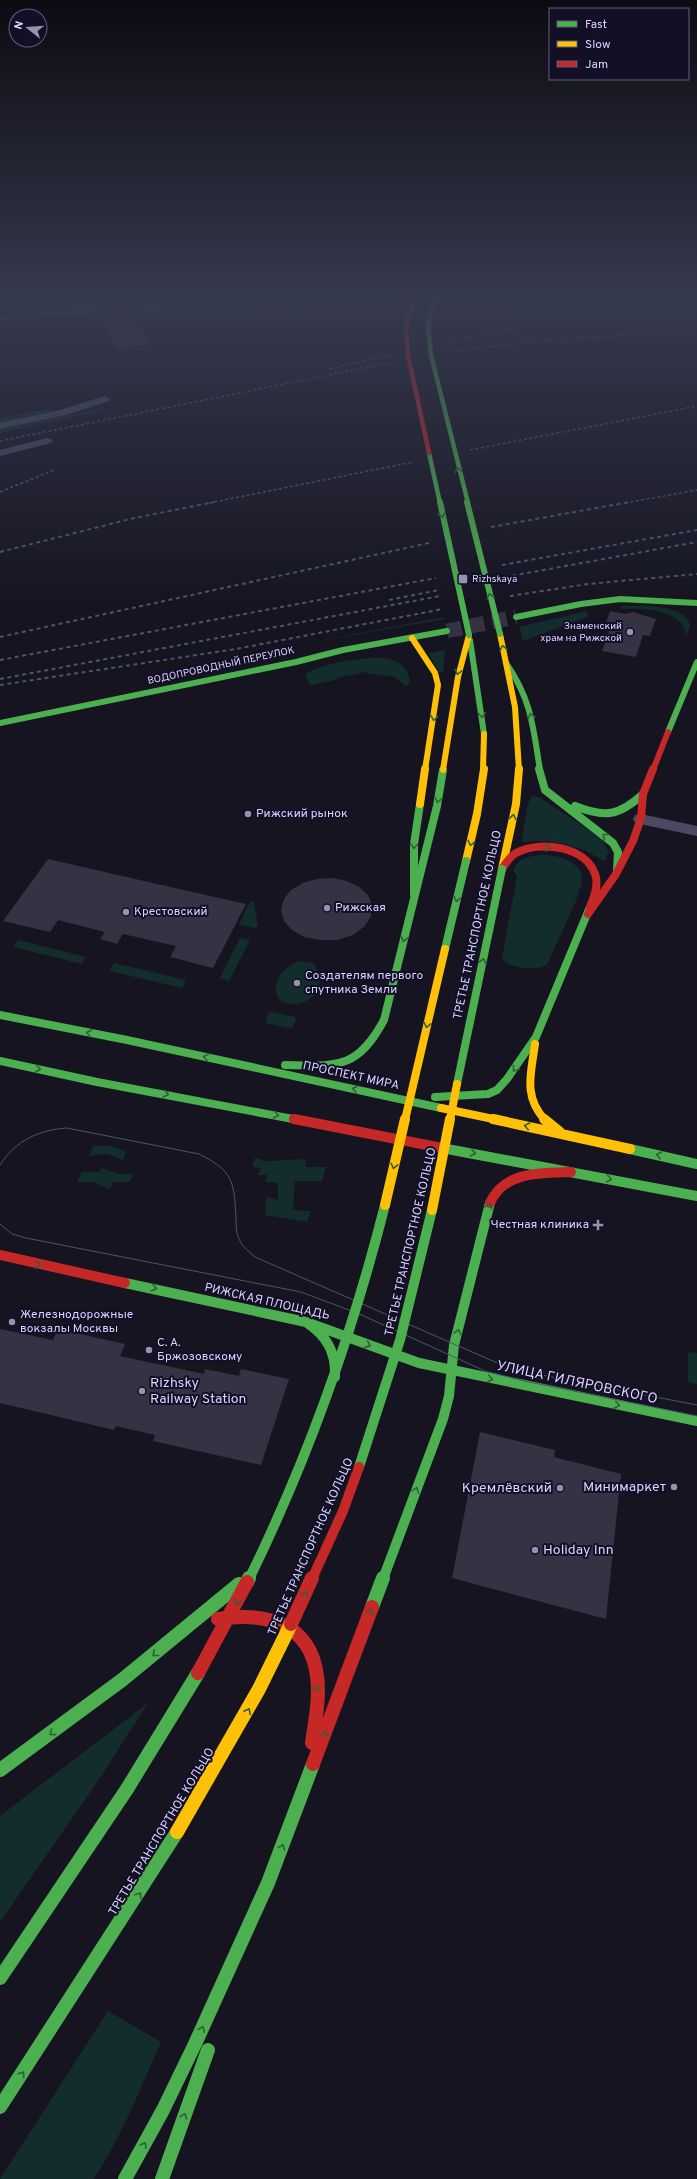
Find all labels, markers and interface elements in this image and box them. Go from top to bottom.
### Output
north arrow [8,8,48,48]
legend [549,8,689,80]
text: Fast [585,17,607,33]
text: N [12,20,27,31]
text: Slow [585,37,611,53]
text: Jam [585,57,608,73]
one-way arrow [455,467,463,473]
one-way arrow [437,512,445,518]
marker: Rizhskaya [457,573,469,585]
place label: Rizhskaya [472,573,517,586]
one-way arrow [486,593,495,600]
place label: Знаменский храм на Рижской [540,620,622,645]
marker: Знаменский храм на Рижской [625,627,635,637]
street label: ВОДОПРОВОДНЫЙ ПЕРЕУЛОК [146,644,296,688]
one-way arrow [500,645,508,651]
one-way arrow [454,668,463,675]
one-way arrow [477,712,486,718]
one-way arrow [527,713,536,720]
one-way arrow [430,714,439,721]
one-way arrow [435,797,443,804]
place label: Рижский рынок [256,806,348,822]
marker: Рижский рынок [243,809,253,819]
one-way arrow [508,813,516,820]
street label: ТРЕТЬЕ ТРАНСПОРТНОЕ КОЛЬЦО [450,829,506,1021]
one-way arrow [603,834,610,841]
one-way arrow [467,840,475,846]
one-way arrow [410,843,419,849]
one-way arrow [544,843,551,852]
one-way arrow [454,896,462,902]
place label: Рижская [335,900,386,916]
marker: Рижская [322,903,332,913]
place label: Крестовский [134,904,208,920]
marker: Крестовский [121,907,131,917]
one-way arrow [401,936,409,942]
one-way arrow [478,957,486,964]
place label: Создателям первого спутника Земли [305,968,424,998]
marker: Создателям первого спутника Земли [292,978,302,988]
one-way arrow [423,1022,431,1028]
one-way arrow [86,1029,92,1037]
one-way arrow [203,1053,209,1061]
street label: ПРОСПЕКТ МИРА [301,1058,401,1094]
one-way arrow [35,1064,41,1072]
one-way arrow [512,1065,519,1072]
one-way arrow [352,1086,358,1094]
one-way arrow [162,1090,169,1098]
one-way arrow [273,1110,279,1119]
one-way arrow [523,1123,530,1131]
street label: ТРЕТЬЕ ТРАНСПОРТНОЕ КОЛЬЦО [381,1146,441,1338]
one-way arrow [470,1148,476,1156]
one-way arrow [656,1152,662,1160]
one-way arrow [391,1162,399,1169]
one-way arrow [606,1174,612,1183]
one-way arrow [484,1203,493,1210]
place label: Честная клиника [491,1217,589,1233]
marker: Честная клиника [592,1219,604,1231]
one-way arrow [35,1260,41,1268]
street label: РИЖСКАЯ ПЛОЩАДЬ [203,1280,331,1324]
one-way arrow [150,1284,157,1292]
place label: Железнодорожные вокзалы Москвы [20,1307,133,1337]
marker: Железнодорожные вокзалы Москвы [7,1317,17,1327]
one-way arrow [453,1329,461,1335]
place label: С. А. Бржозовскому [157,1335,242,1365]
one-way arrow [364,1340,372,1348]
marker: С. А. Бржозовскому [144,1345,154,1355]
street label: УЛИЦА ГИЛЯРОВСКОГО [495,1358,659,1408]
one-way arrow [487,1374,493,1382]
place label: Rizhsky Railway Station [150,1375,246,1408]
marker: Rizhsky Railway Station [137,1386,147,1396]
one-way arrow [614,1401,620,1409]
street label: ТРЕТЬЕ ТРАНСПОРТНОЕ КОЛЬЦО [264,1456,358,1638]
place label: Минимаркет [583,1479,666,1496]
place label: Кремлёвский [462,1480,552,1497]
marker: Минимаркет [669,1482,679,1492]
marker: Кремлёвский [555,1483,565,1493]
one-way arrow [411,1487,420,1494]
place label: Holiday Inn [543,1542,614,1559]
marker: Holiday Inn [530,1545,540,1555]
one-way arrow [300,1591,308,1599]
one-way arrow [234,1598,242,1606]
one-way arrow [366,1609,374,1616]
one-way arrow [153,1649,160,1656]
one-way arrow [313,1686,321,1692]
one-way arrow [243,1708,251,1716]
one-way arrow [49,1728,56,1735]
one-way arrow [320,1730,328,1737]
street label: ТРЕТЬЕ ТРАНСПОРТНОЕ КОЛЬЦО [105,1745,219,1919]
one-way arrow [277,1843,285,1850]
one-way arrow [134,1892,141,1899]
one-way arrow [197,2025,205,2033]
one-way arrow [17,2072,24,2079]
one-way arrow [180,2112,188,2119]
one-way arrow [139,2142,146,2149]

